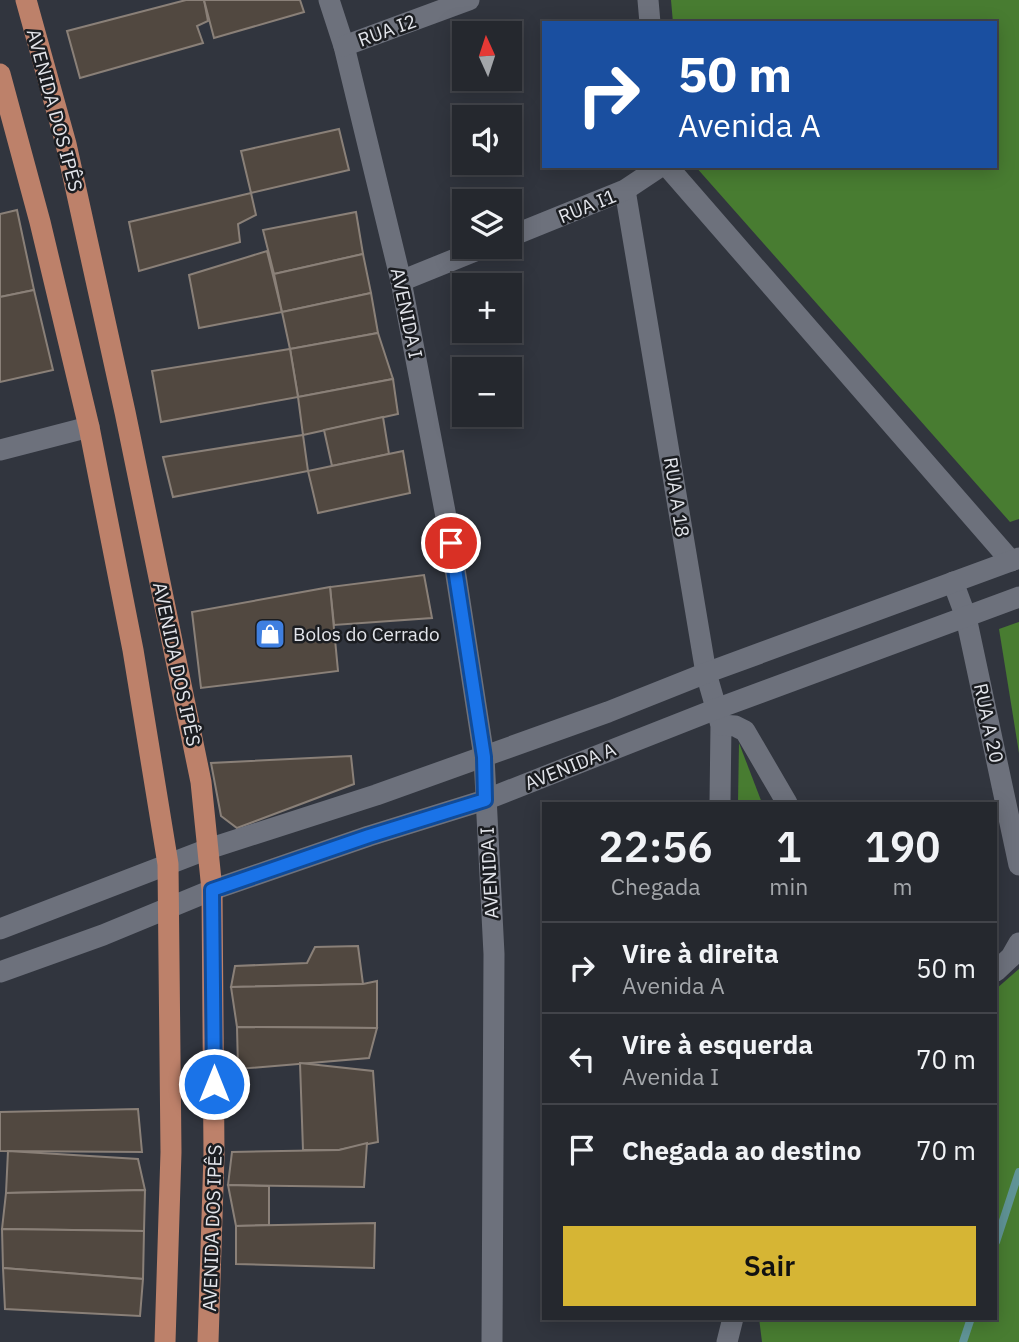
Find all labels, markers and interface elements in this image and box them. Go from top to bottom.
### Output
street label: RUA I2 [355,8,419,52]
north arrow [452,21,522,91]
map controls [452,21,522,427]
street label: AVENIDA DOS IPÊS [22,26,88,194]
text: 50 m [678,42,792,105]
icon: right [563,49,654,140]
text: Avenida A [678,104,821,146]
button: sound [452,105,522,175]
street label: RUA I1 [555,184,619,228]
button: layers [452,189,522,259]
street label: AVENIDA I [386,266,428,360]
button: + [452,273,522,343]
button: − [452,357,522,427]
street label: RUA A 18 [659,455,695,539]
pin [421,513,481,573]
icon: arrive [432,524,470,562]
street label: AVENIDA DOS IPÊS [148,580,206,748]
shop icon: Bolos do Cerrado [253,617,287,651]
place label: Bolos do Cerrado [293,622,440,646]
street label: RUA A 20 [969,681,1009,765]
street label: AVENIDA A [521,737,619,795]
text: 22:56 [599,819,713,874]
text: 1 [776,819,801,874]
text: 190 [865,819,940,874]
street label: AVENIDA I [475,826,503,920]
text: Chegada [611,871,701,901]
text: min [769,871,808,901]
text: m [893,871,913,901]
text: Vire à direita [622,936,779,970]
icon: right [563,949,601,987]
text: 50 m [916,951,976,985]
text: Avenida A [622,970,725,1000]
text: Vire à esquerda [622,1027,813,1061]
icon: left [563,1040,601,1078]
text: 70 m [916,1042,976,1076]
position arrow [177,1047,251,1121]
text: Avenida I [622,1061,719,1091]
icon: arrive [563,1131,601,1169]
text: Chegada ao destino [622,1133,861,1167]
text: 70 m [916,1133,976,1167]
street label: AVENIDA DOS IPÊS [197,1144,227,1312]
button: Sair [563,1226,976,1306]

